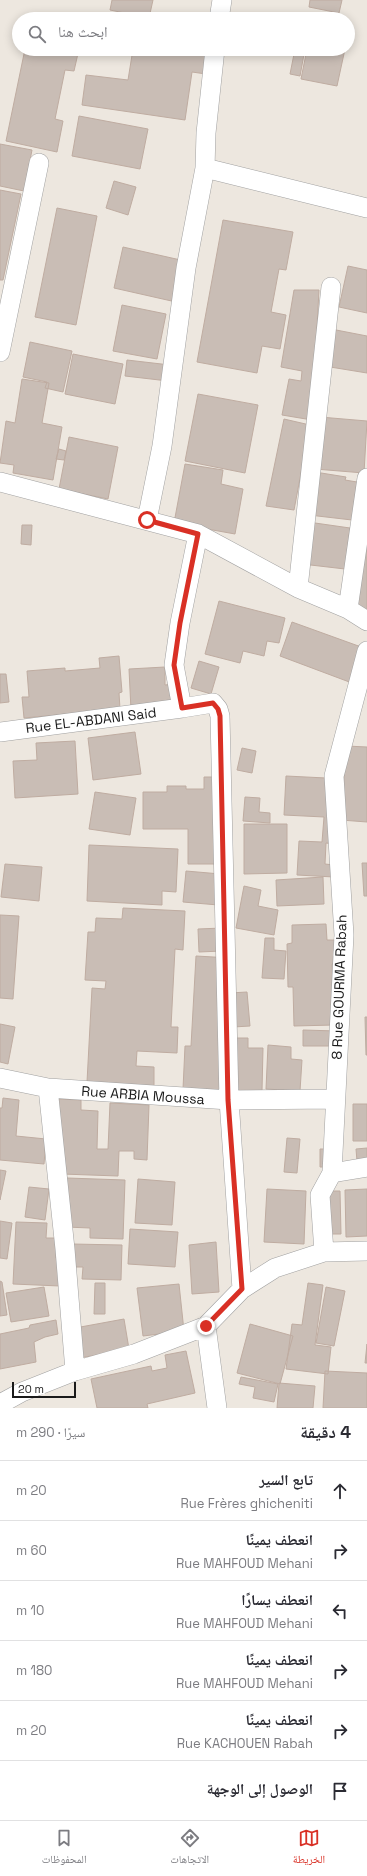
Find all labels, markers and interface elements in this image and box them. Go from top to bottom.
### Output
search box [12,12,355,56]
text: ابحث هنا [58,22,108,41]
icon: search [26,23,48,45]
route start [138,511,156,529]
street label: Rue EL-ABDANI Said [24,703,158,737]
street label: 8 Rue GOURMA Rabah [327,914,351,1060]
street label: Rue ARBIA Moussa [81,1082,205,1108]
route end [197,1317,215,1335]
scale bar [12,1380,76,1399]
text: 20 m [18,1382,44,1396]
text: 4 دقيقة [300,1421,351,1443]
text: سيرًا · 290 m [16,1424,85,1441]
text: تابع السير [259,1470,313,1489]
icon: ahead [329,1480,351,1502]
text: 20 m [16,1482,47,1499]
text: Rue Frères ghicheniti [181,1495,313,1512]
text: انعطف يمينًا [246,1530,313,1549]
icon: right [329,1540,351,1562]
text: 60 m [16,1542,47,1559]
text: Rue MAHFOUD Mehani [176,1555,313,1572]
text: انعطف يسارًا [241,1590,313,1609]
icon: left [329,1600,351,1622]
text: 10 m [16,1602,44,1619]
text: Rue MAHFOUD Mehani [176,1615,313,1632]
text: انعطف يمينًا [246,1650,313,1669]
icon: right [329,1660,351,1682]
text: 180 m [16,1662,52,1679]
text: Rue MAHFOUD Mehani [176,1675,313,1692]
text: انعطف يمينًا [246,1710,313,1729]
icon: right [329,1720,351,1742]
text: 20 m [16,1722,47,1739]
text: Rue KACHOUEN Rabah [177,1735,313,1752]
text: الوصول إلى الوجهة [207,1779,313,1798]
icon: arrive [329,1780,351,1802]
tab: المحفوظات [42,1827,87,1870]
tab: الاتجاهات [170,1827,209,1870]
tab: الخريطة [293,1827,325,1870]

